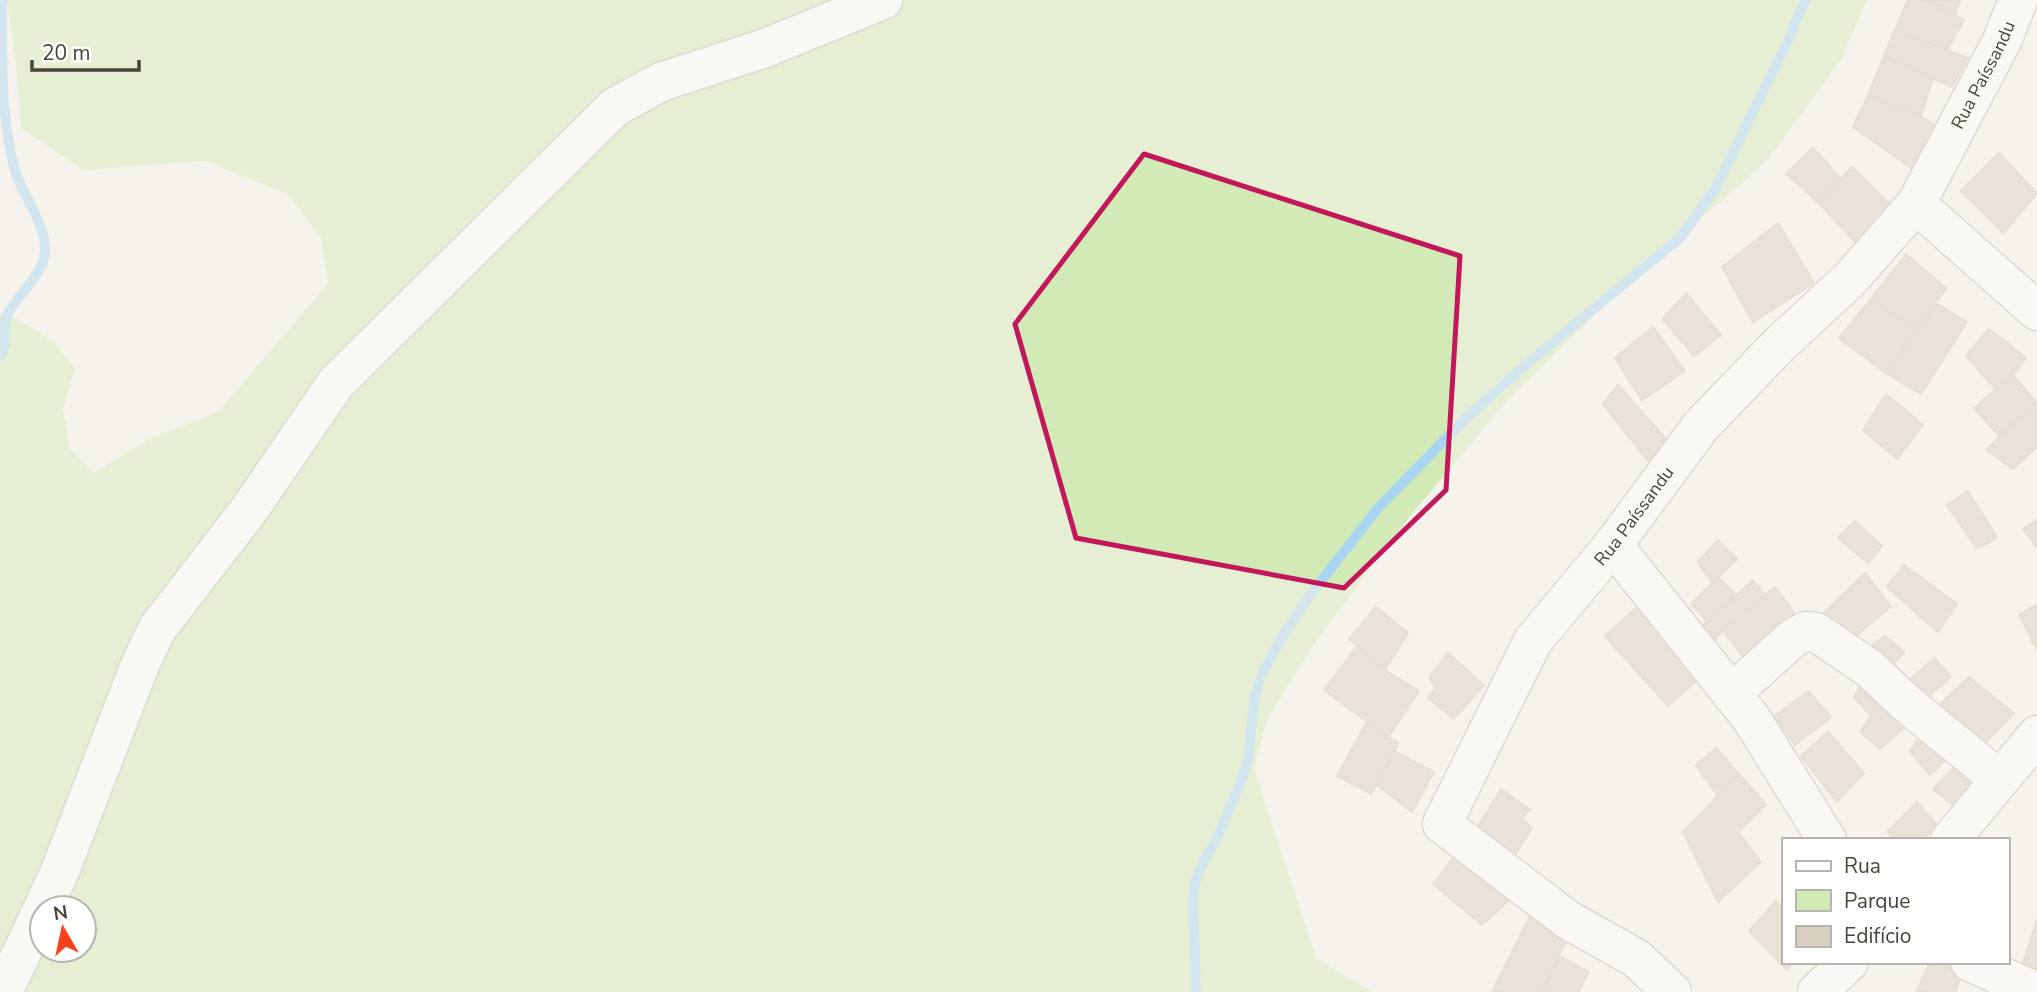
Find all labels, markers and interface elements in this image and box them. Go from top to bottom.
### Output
street label: Rua Paíssandu [1946,17,2021,133]
scale bar [32,28,138,72]
text: 20 m [42,39,91,67]
street label: Rua Paíssandu [1589,461,1679,571]
legend [1782,838,2009,964]
text: Rua [1844,852,1881,880]
text: Parque [1844,887,1911,915]
north arrow [28,894,98,964]
text: N [51,899,70,927]
text: Edifício [1844,922,1911,950]

